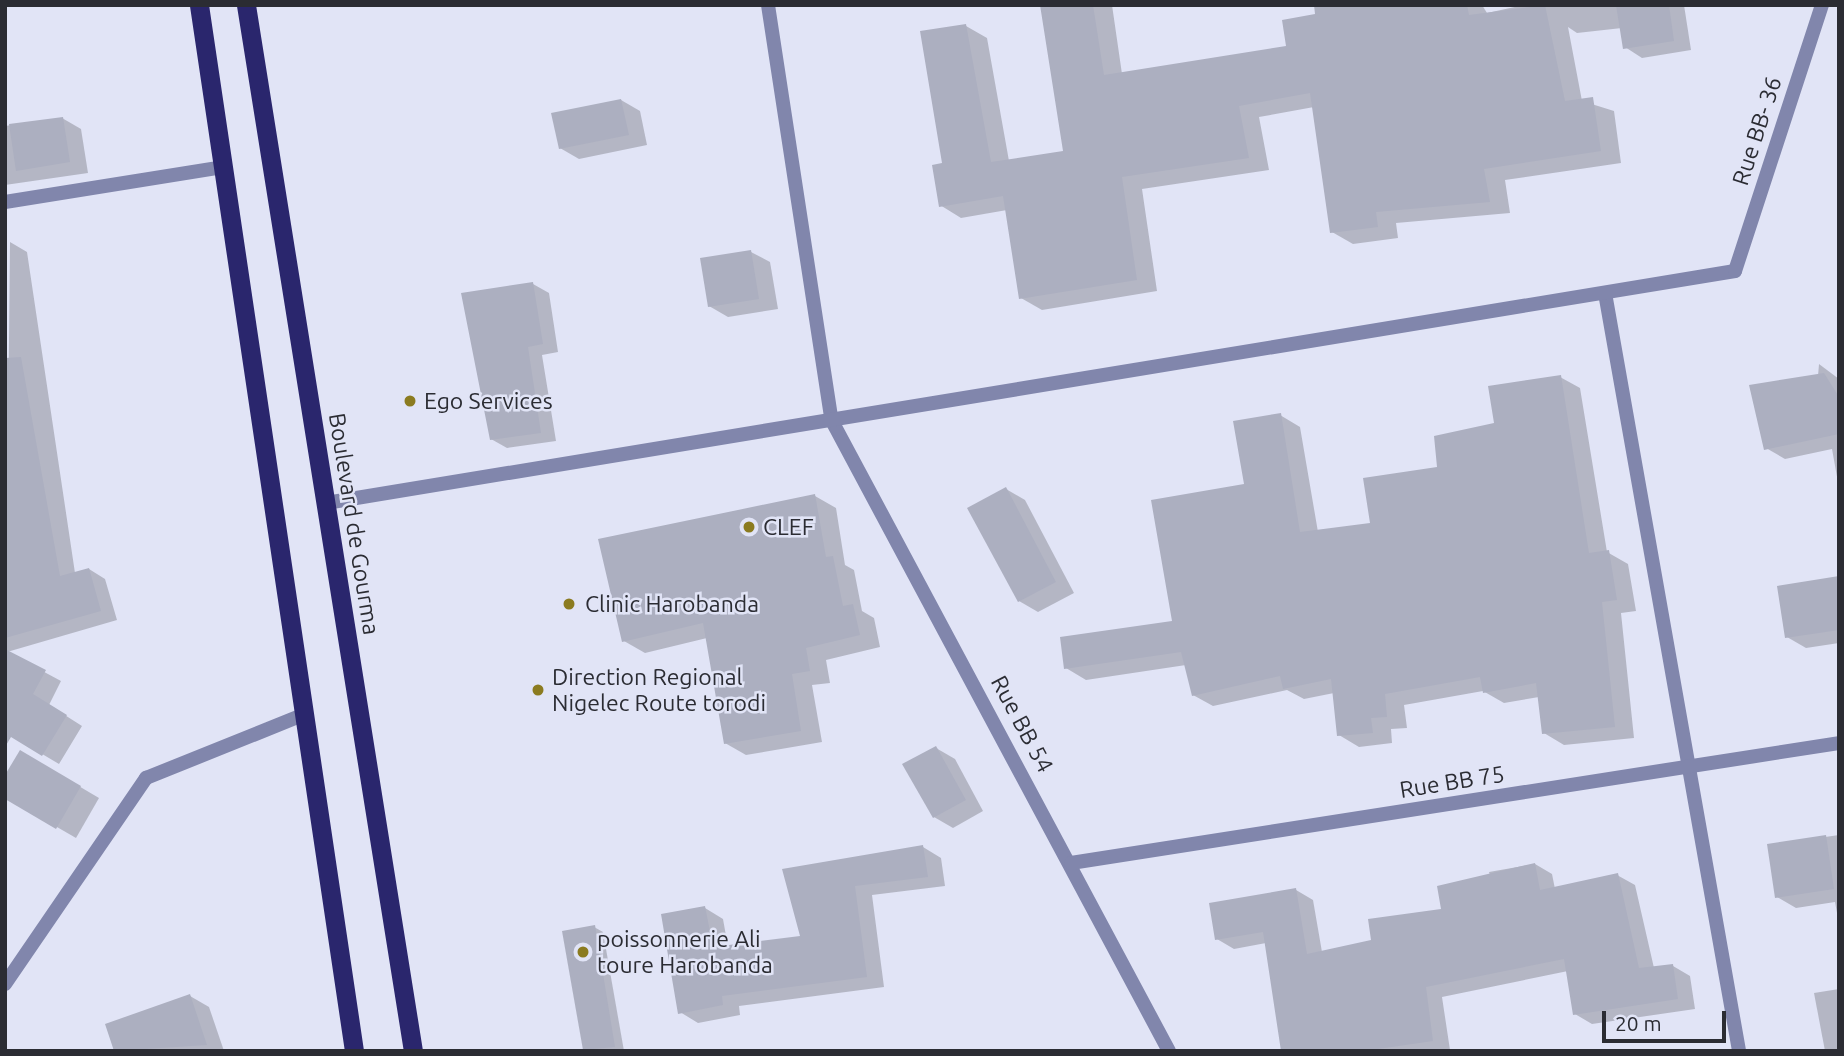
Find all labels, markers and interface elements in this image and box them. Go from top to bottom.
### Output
street label: Rue BB- 36 [1726,73,1788,189]
place label: Ego Services [424,387,553,415]
marker: Ego Services [402,393,418,409]
street label: Boulevard de Gourma [323,411,385,637]
place label: CLEF [763,513,814,541]
marker: CLEF [741,519,757,535]
place label: Clinic Harobanda [585,590,759,618]
marker: Clinic Harobanda [559,594,579,614]
place label: Direction Regional Nigelec Route torodi [552,663,766,717]
street label: Rue BB 54 [985,671,1059,777]
marker: Direction Regional Nigelec Route torodi [530,682,546,698]
street label: Rue BB 75 [1398,760,1506,804]
place label: poissonnerie Ali toure Harobanda [597,925,773,979]
marker: poissonnerie Ali toure Harobanda [575,944,591,960]
scale bar [1606,996,1730,1040]
text: 20 m [1615,1011,1662,1035]

